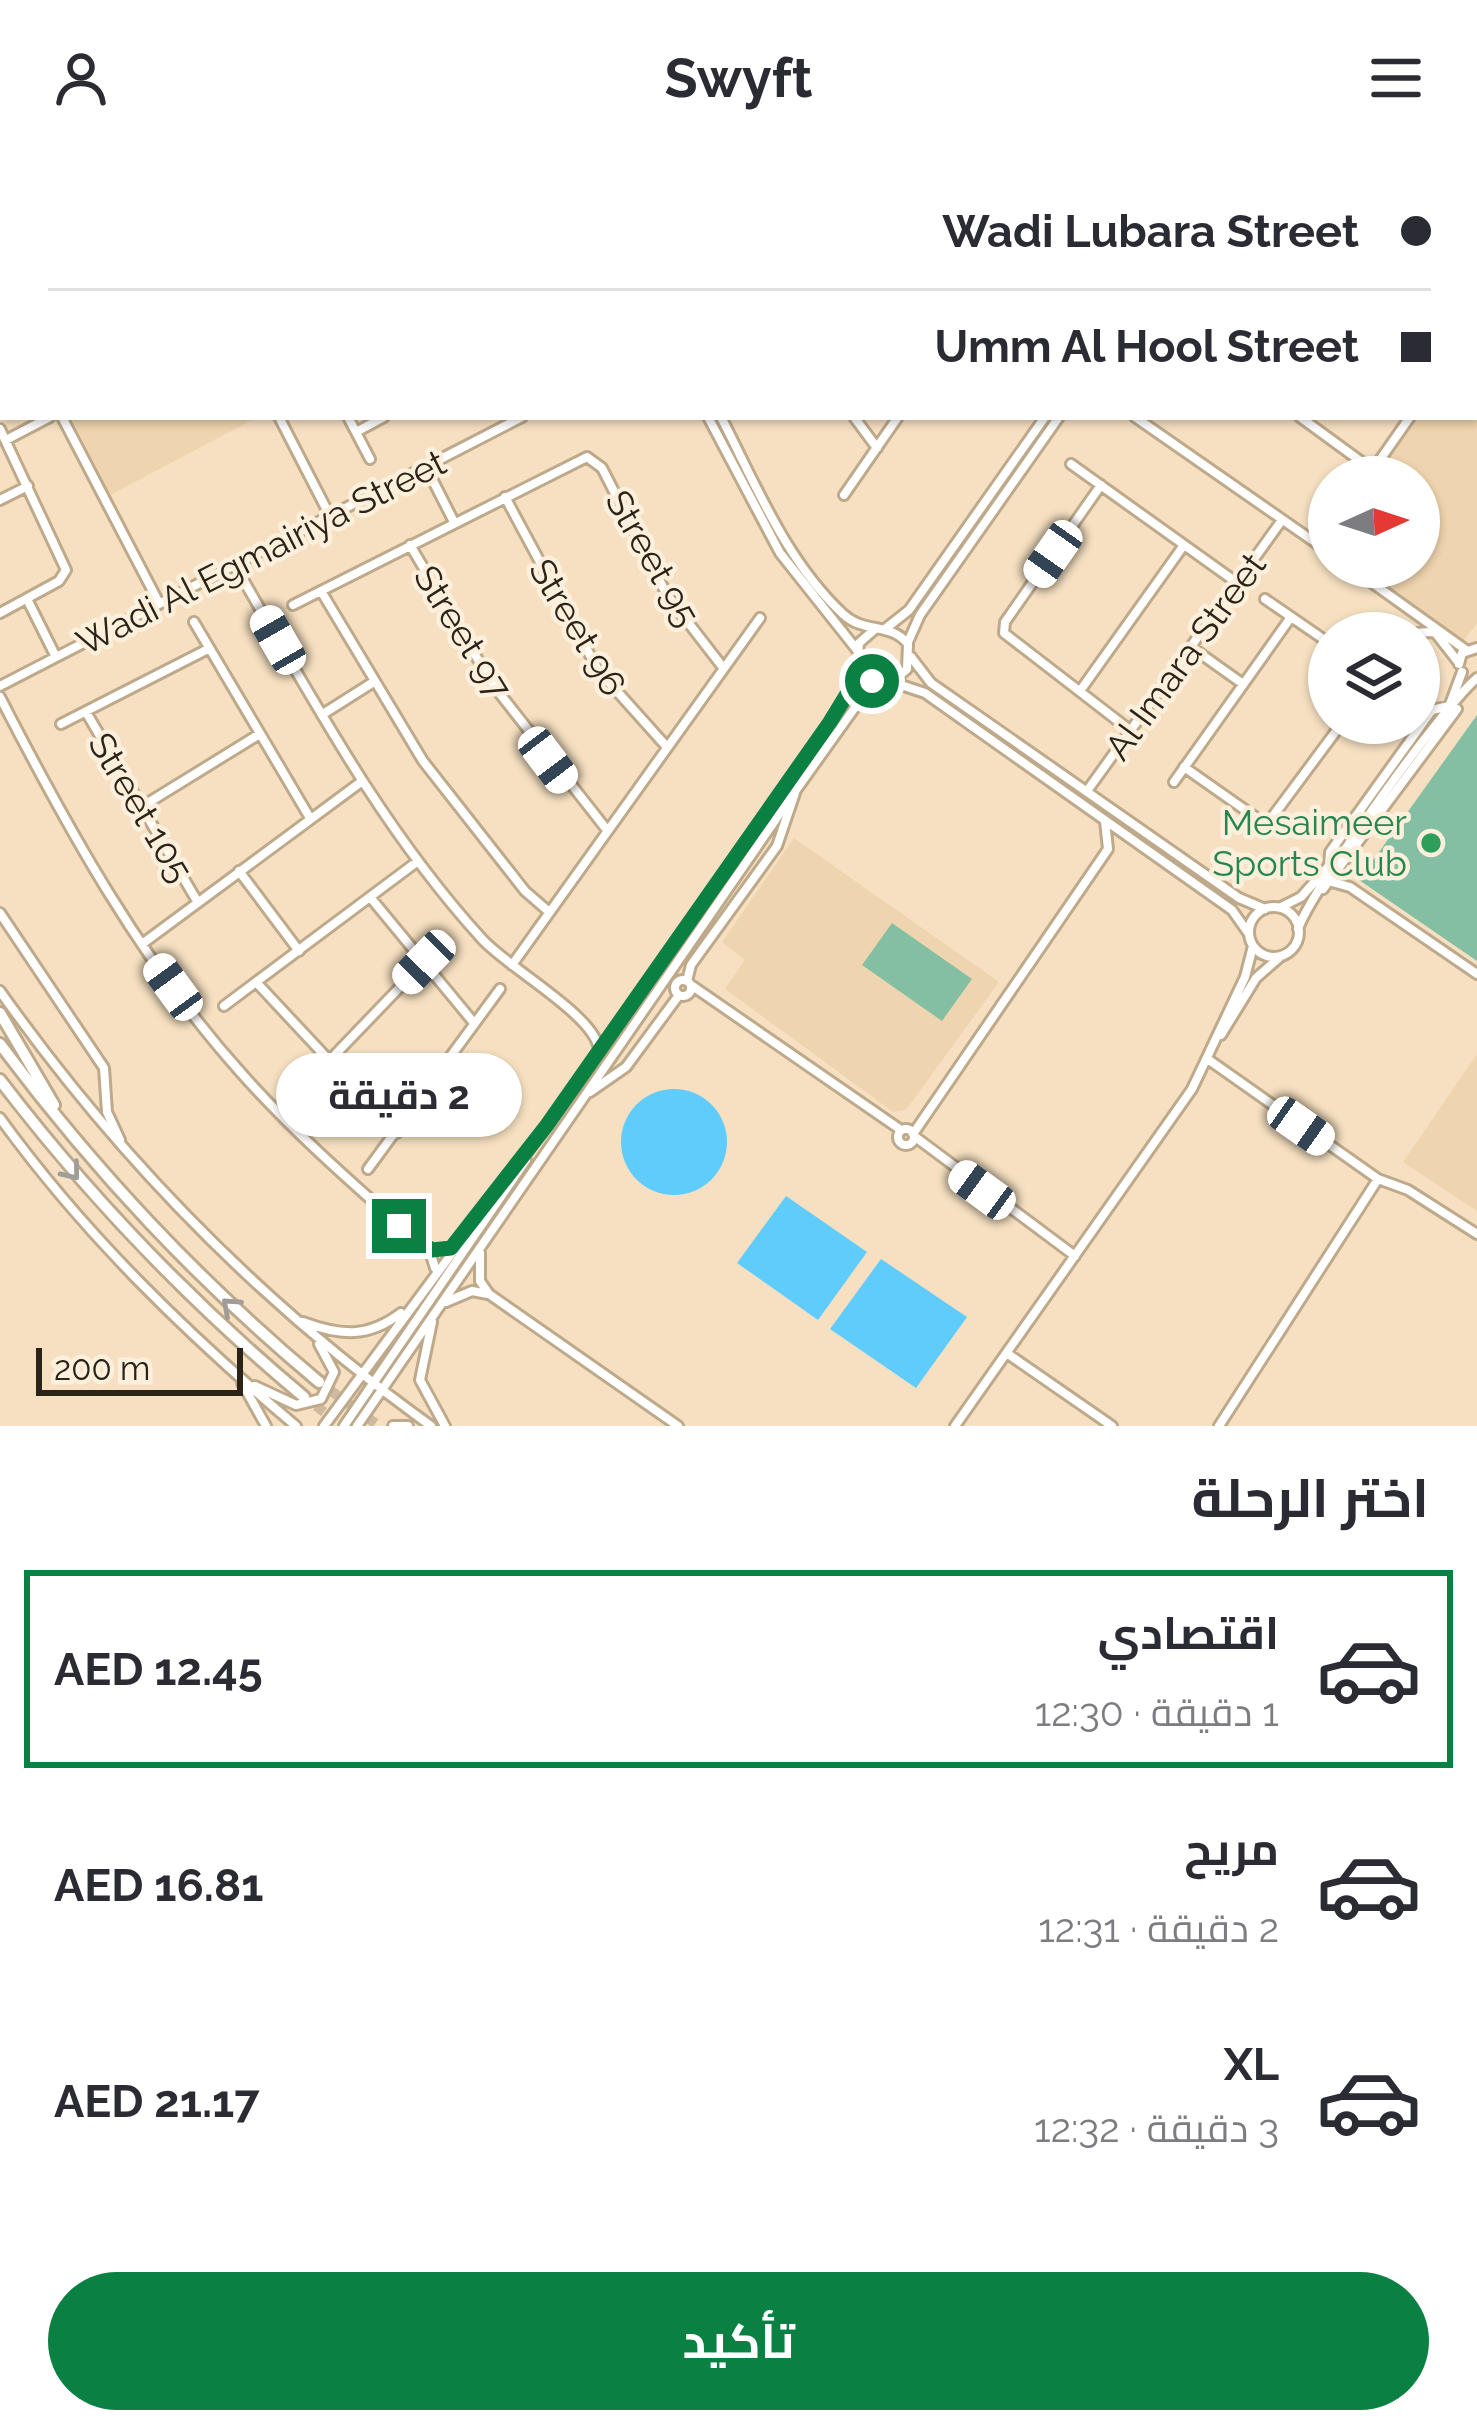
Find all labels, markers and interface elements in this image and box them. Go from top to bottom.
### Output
icon: person [48,45,114,111]
icon: menu [1363,45,1429,111]
text: Swyft [665,46,812,110]
text: Wadi Lubara Street [942,205,1359,258]
text: Umm Al Hool Street [935,320,1359,373]
street label: Wadi Al Egmairiya Street [70,441,452,663]
north arrow [1308,456,1440,588]
map controls [1308,456,1440,744]
street label: Street 95 [597,483,709,633]
car [1018,514,1088,594]
street label: Al Imara Street [1096,545,1274,767]
street label: Street 96 [521,551,635,703]
street label: Street 97 [406,558,520,706]
car [244,600,312,680]
button: layers [1308,612,1440,744]
route start [845,654,899,708]
car [512,720,584,800]
street label: Street 105 [80,725,202,889]
place label: Mesaimeer Sports Club [1212,801,1407,884]
marker: Mesaimeer Sports Club [1418,830,1444,856]
car [386,924,462,1000]
car [137,947,209,1027]
callout: 2 دقيقة [276,1052,522,1136]
text: 2 دقيقة [328,1072,470,1118]
car [1261,1091,1341,1161]
car [942,1154,1022,1226]
one-way arrow [58,1158,79,1180]
route end [372,1199,426,1253]
one-way arrow [222,1299,243,1320]
scale bar [36,1342,243,1395]
text: 200 m [54,1349,150,1388]
text: اختر الرحلة [1192,1466,1429,1530]
text: اقتصادي [1098,1607,1279,1660]
icon: car [1315,1615,1423,1723]
text: AED 12.45 [54,1643,263,1696]
text: 1 دقيقة · 12:30 [1035,1689,1279,1735]
text: مريح [1184,1823,1279,1876]
icon: car [1315,1831,1423,1939]
text: AED 16.81 [54,1859,263,1912]
text: 2 دقيقة · 12:31 [1038,1905,1279,1951]
text: XL [1224,2038,1279,2091]
icon: car [1315,2047,1423,2155]
text: AED 21.17 [54,2075,260,2128]
text: 3 دقيقة · 12:32 [1034,2105,1279,2151]
button: تأكيد [48,2272,1429,2410]

